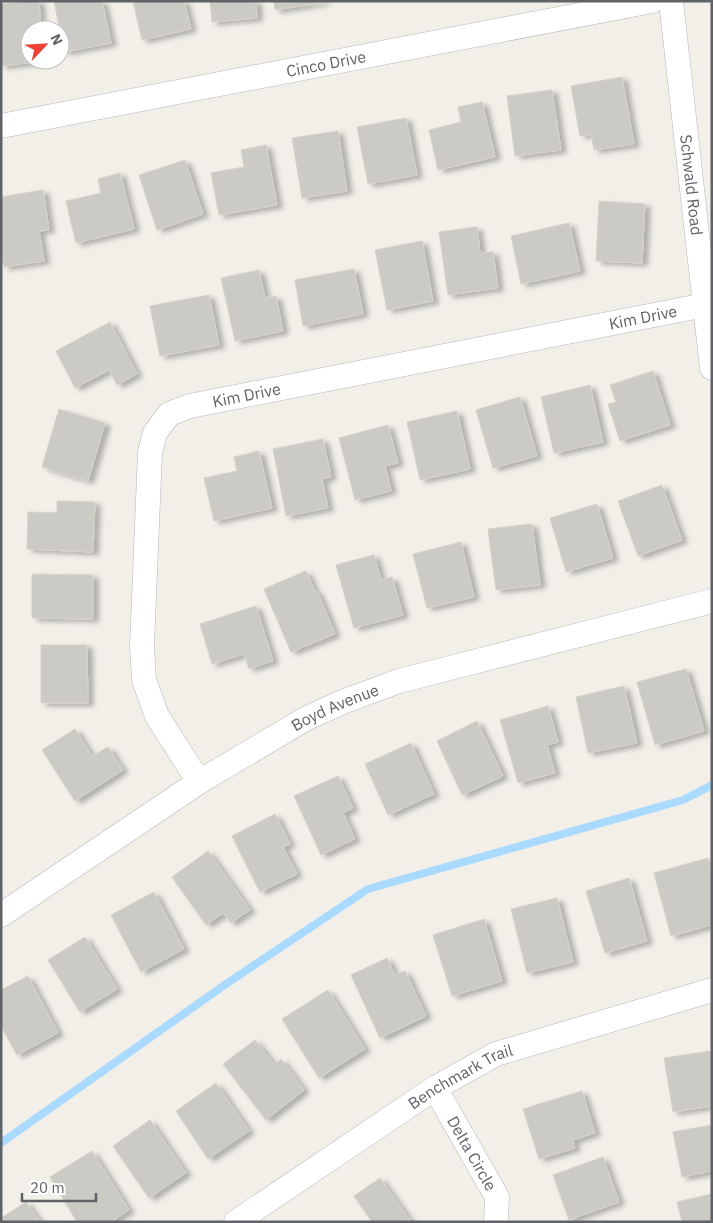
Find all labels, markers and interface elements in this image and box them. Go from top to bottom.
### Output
north arrow [20,20,70,70]
text: N [46,31,67,48]
street label: Cinco Drive [284,46,368,81]
street label: Schwald Road [676,133,707,236]
street label: Kim Drive [607,301,679,334]
street label: Kim Drive [211,378,283,411]
street label: Boyd Avenue [287,679,382,735]
street label: Benchmark Trail [404,1040,515,1113]
street label: Delta Circle [443,1112,501,1194]
scale bar [22,1170,96,1202]
text: 20 m [30,1178,65,1197]

